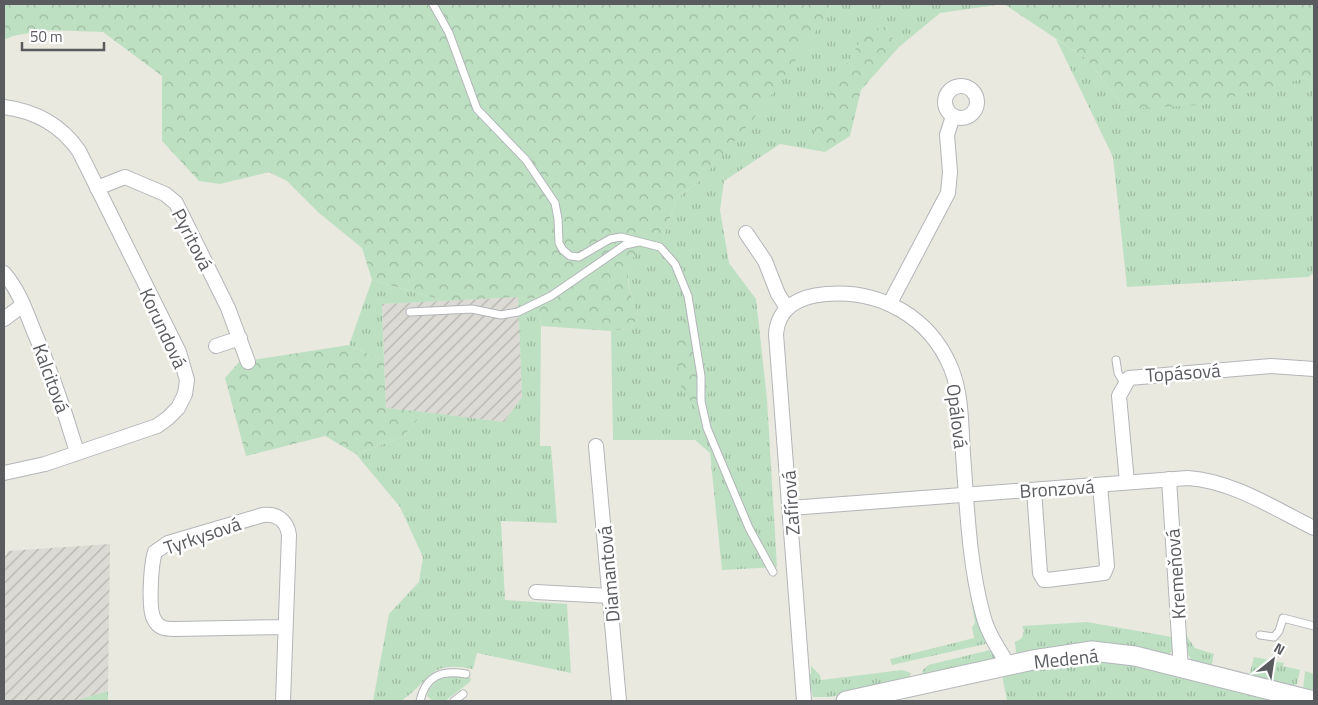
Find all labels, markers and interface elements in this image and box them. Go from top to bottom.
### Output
scale bar [22,20,105,52]
text: 50 m [30,25,63,48]
street label: Pyritová [165,203,221,276]
street label: Korundová [133,283,195,373]
street label: Kalcitová [26,339,78,417]
street label: Topásová [1145,355,1222,389]
street label: Opálová [940,382,976,450]
street label: Zafírová [773,469,807,536]
street label: Bronzová [1018,471,1096,505]
street label: Tyrkysová [160,508,245,562]
street label: Diamantová [589,524,627,623]
street label: Kremeňová [1157,527,1193,620]
north arrow [1248,635,1298,685]
text: N [1270,637,1289,660]
street label: Medená [1032,640,1100,676]

